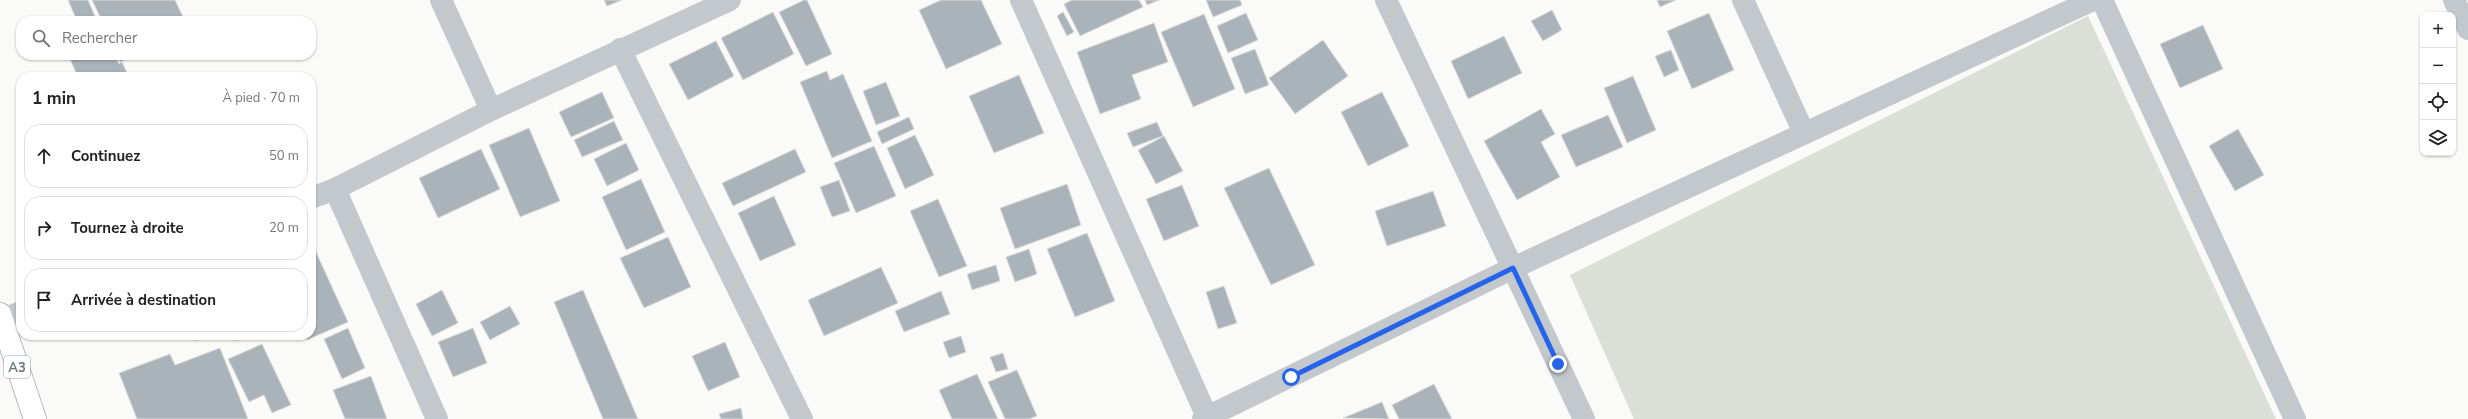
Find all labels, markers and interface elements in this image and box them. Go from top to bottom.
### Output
map controls [2420,12,2456,156]
button: + [2420,12,2456,48]
search box [16,16,316,60]
icon: search [30,27,52,49]
text: Rechercher [62,28,137,48]
button: − [2420,48,2456,84]
button: locate [2420,84,2456,120]
text: 1 min [32,87,76,110]
text: À pied · 70 m [222,89,300,107]
button: layers [2420,120,2456,156]
icon: ahead [33,145,55,167]
text: Continuez [71,146,140,166]
text: 50 m [269,147,299,165]
icon: right [33,217,55,239]
text: Tournez à droite [71,218,184,238]
text: 20 m [269,219,299,237]
icon: arrive [33,289,55,311]
text: Arrivée à destination [71,290,216,310]
route end [1549,355,1567,373]
road number: A3 [4,356,30,378]
route start [1282,368,1300,386]

